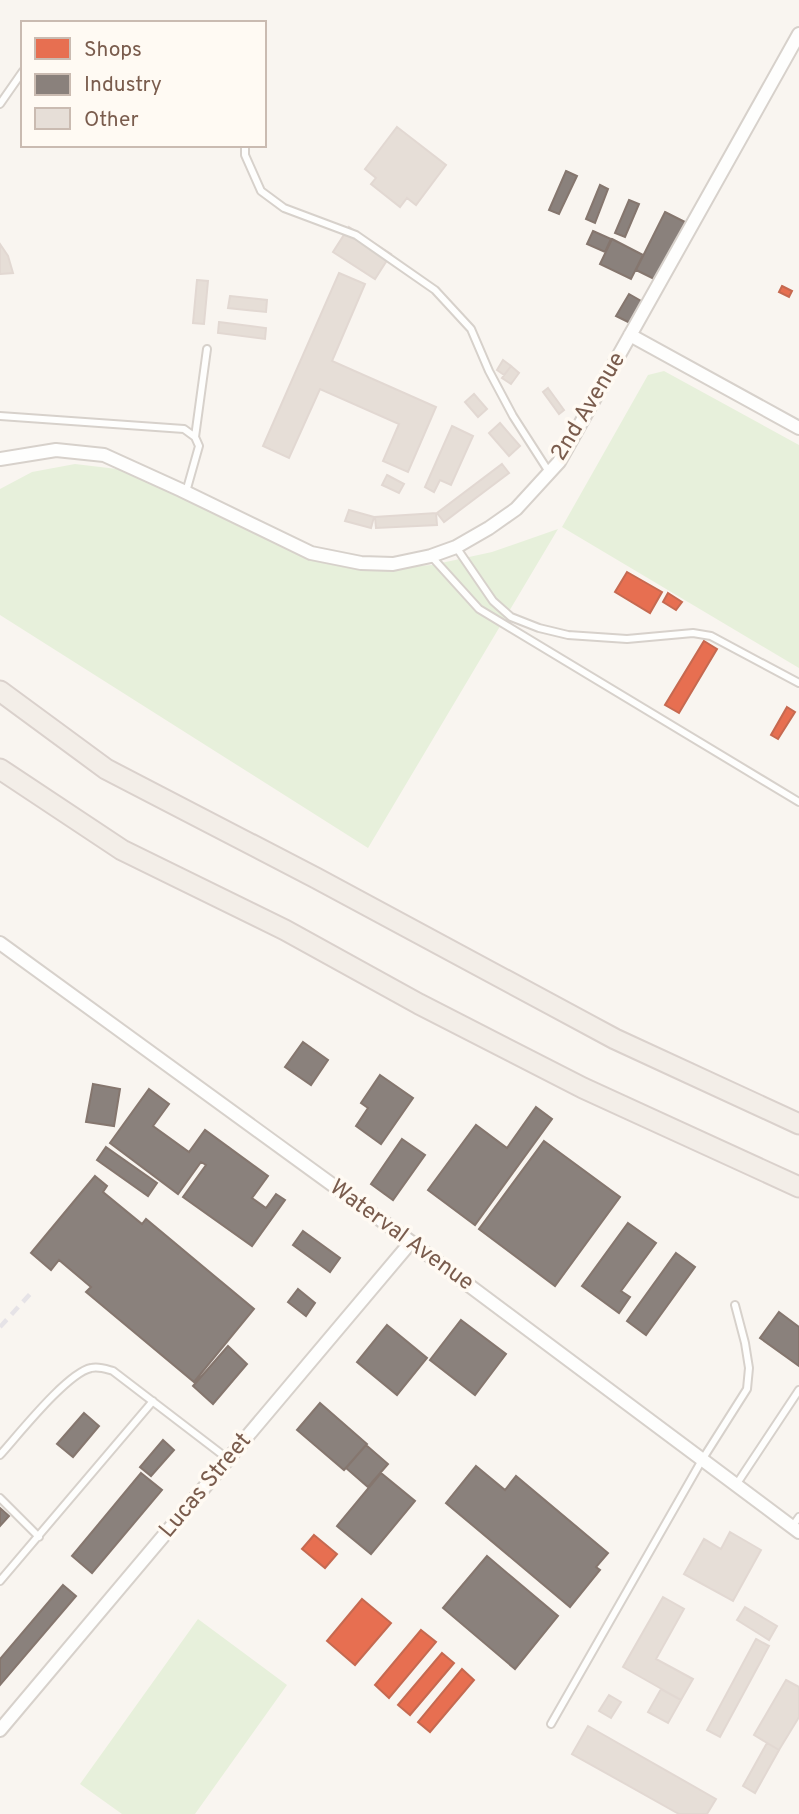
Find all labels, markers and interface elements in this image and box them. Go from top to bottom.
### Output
legend [21,21,266,147]
text: Shops [84,37,142,64]
text: Industry [84,72,162,99]
text: Other [84,107,139,134]
street label: 2nd Avenue [545,347,633,467]
street label: Waterval Avenue [323,1174,479,1298]
street label: Lucas Street [154,1427,258,1545]

